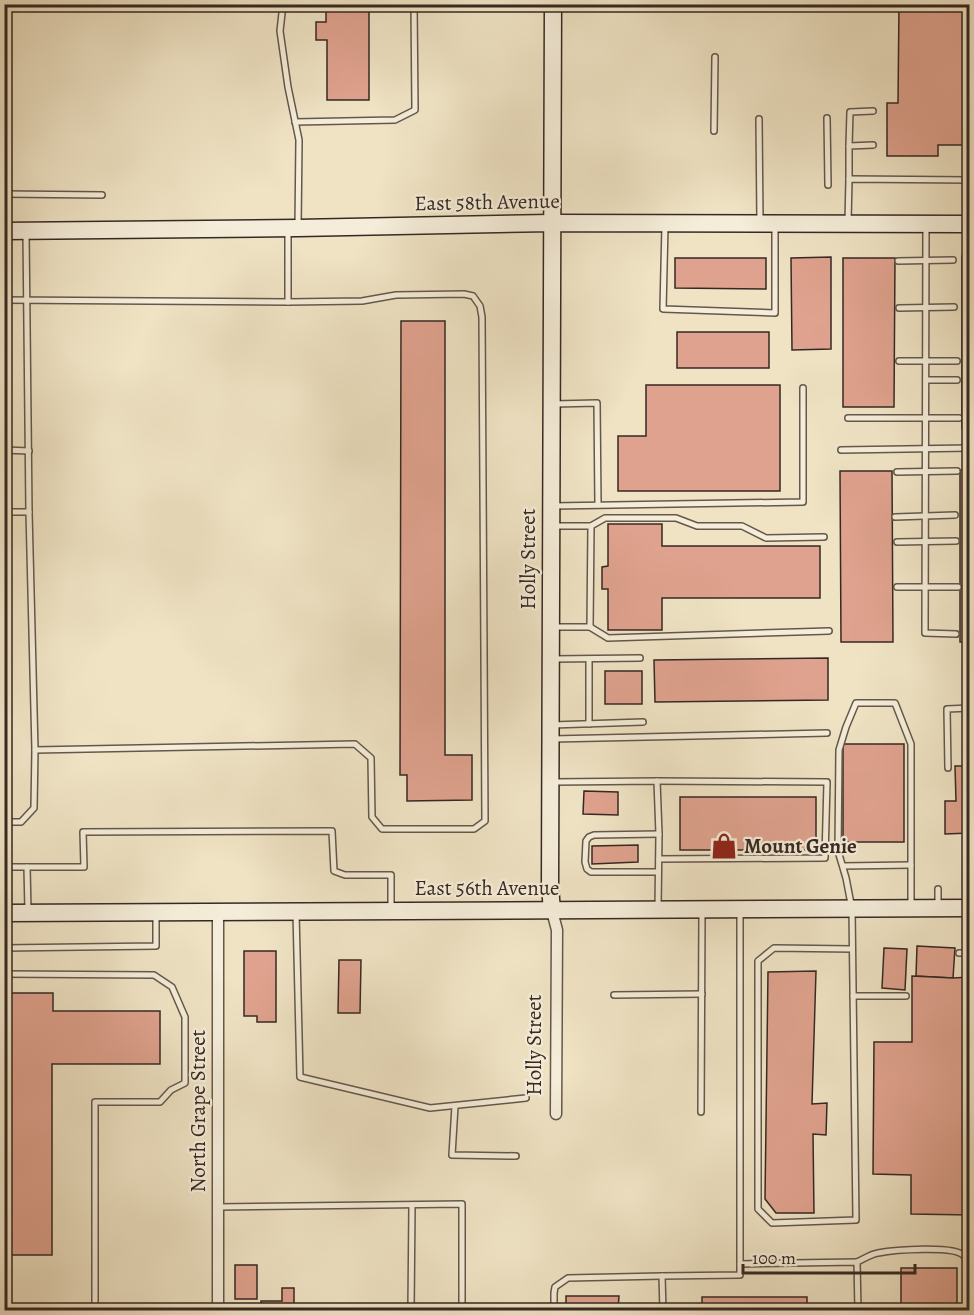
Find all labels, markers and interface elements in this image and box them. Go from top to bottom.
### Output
street label: East 58th Avenue [414,187,560,217]
street label: Holly Street [514,508,542,610]
shop icon: Mount Genie [709,831,739,861]
place label: Mount Genie [744,832,857,860]
street label: East 56th Avenue [415,874,559,902]
street label: Holly Street [520,994,548,1096]
street label: North Grape Street [184,1029,212,1192]
scale bar [743,1237,916,1275]
text: 100 m [752,1246,796,1270]

